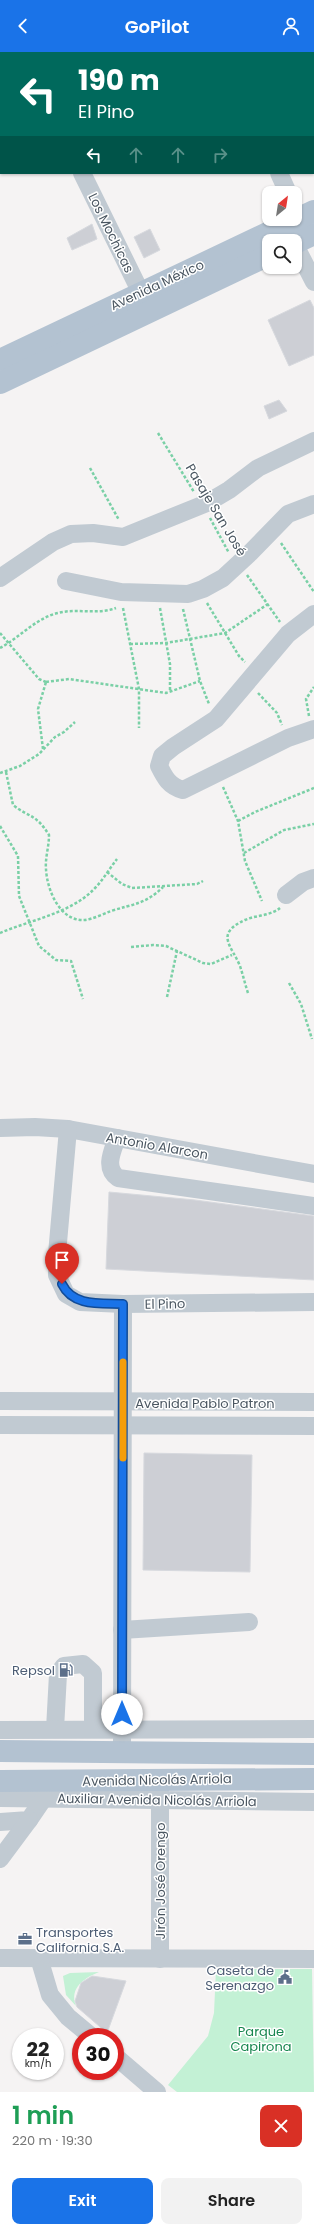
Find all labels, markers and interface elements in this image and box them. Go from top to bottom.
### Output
text: GoPilot [125,14,189,39]
icon: back [12,15,34,37]
icon: person [280,15,302,37]
text: 190 m [78,61,160,100]
icon: left [12,68,64,120]
text: El Pino [78,99,134,124]
icon: left [83,144,105,166]
icon: ahead [125,144,147,166]
icon: ahead [167,144,189,166]
icon: right [209,144,231,166]
north arrow [262,186,302,226]
map controls [262,186,302,274]
street label: Los Mochicas [83,190,139,276]
button: search [262,234,302,274]
street label: Avenida México [107,255,207,315]
street label: Pasaje San José [181,460,251,560]
street label: Antonio Alarcon [104,1128,210,1164]
pin [45,1243,79,1284]
icon: arrive [51,1249,73,1271]
street label: El Pino [144,1294,186,1314]
street label: Avenida Pablo Patron [135,1394,275,1413]
place label: Repsol [12,1661,55,1680]
fuel station icon: Repsol [58,1662,74,1678]
position arrow [101,1693,143,1735]
street label: Avenida Nicolás Arriola [82,1769,232,1791]
street label: Auxiliar Avenida Nicolás Arriola [57,1789,257,1811]
street label: Jirón José Orengo [151,1822,170,1940]
place label: Transportes California S.A. [36,1923,125,1957]
office icon: Transportes California S.A. [17,1931,33,1947]
place label: Caseta de Serenazgo [205,1961,274,1995]
public building icon: Caseta de Serenazgo [277,1969,293,1985]
park label: Parque Capirona [230,2022,292,2056]
speed limit sign: 30 [72,2028,124,2080]
text: 22 [27,2035,49,2063]
text: km/h [25,2056,51,2071]
text: 1 min [12,2099,74,2132]
button: close [260,2105,302,2147]
text: 220 m · 19:30 [12,2131,93,2150]
button: Exit [12,2178,153,2224]
button: Share [161,2178,302,2224]

